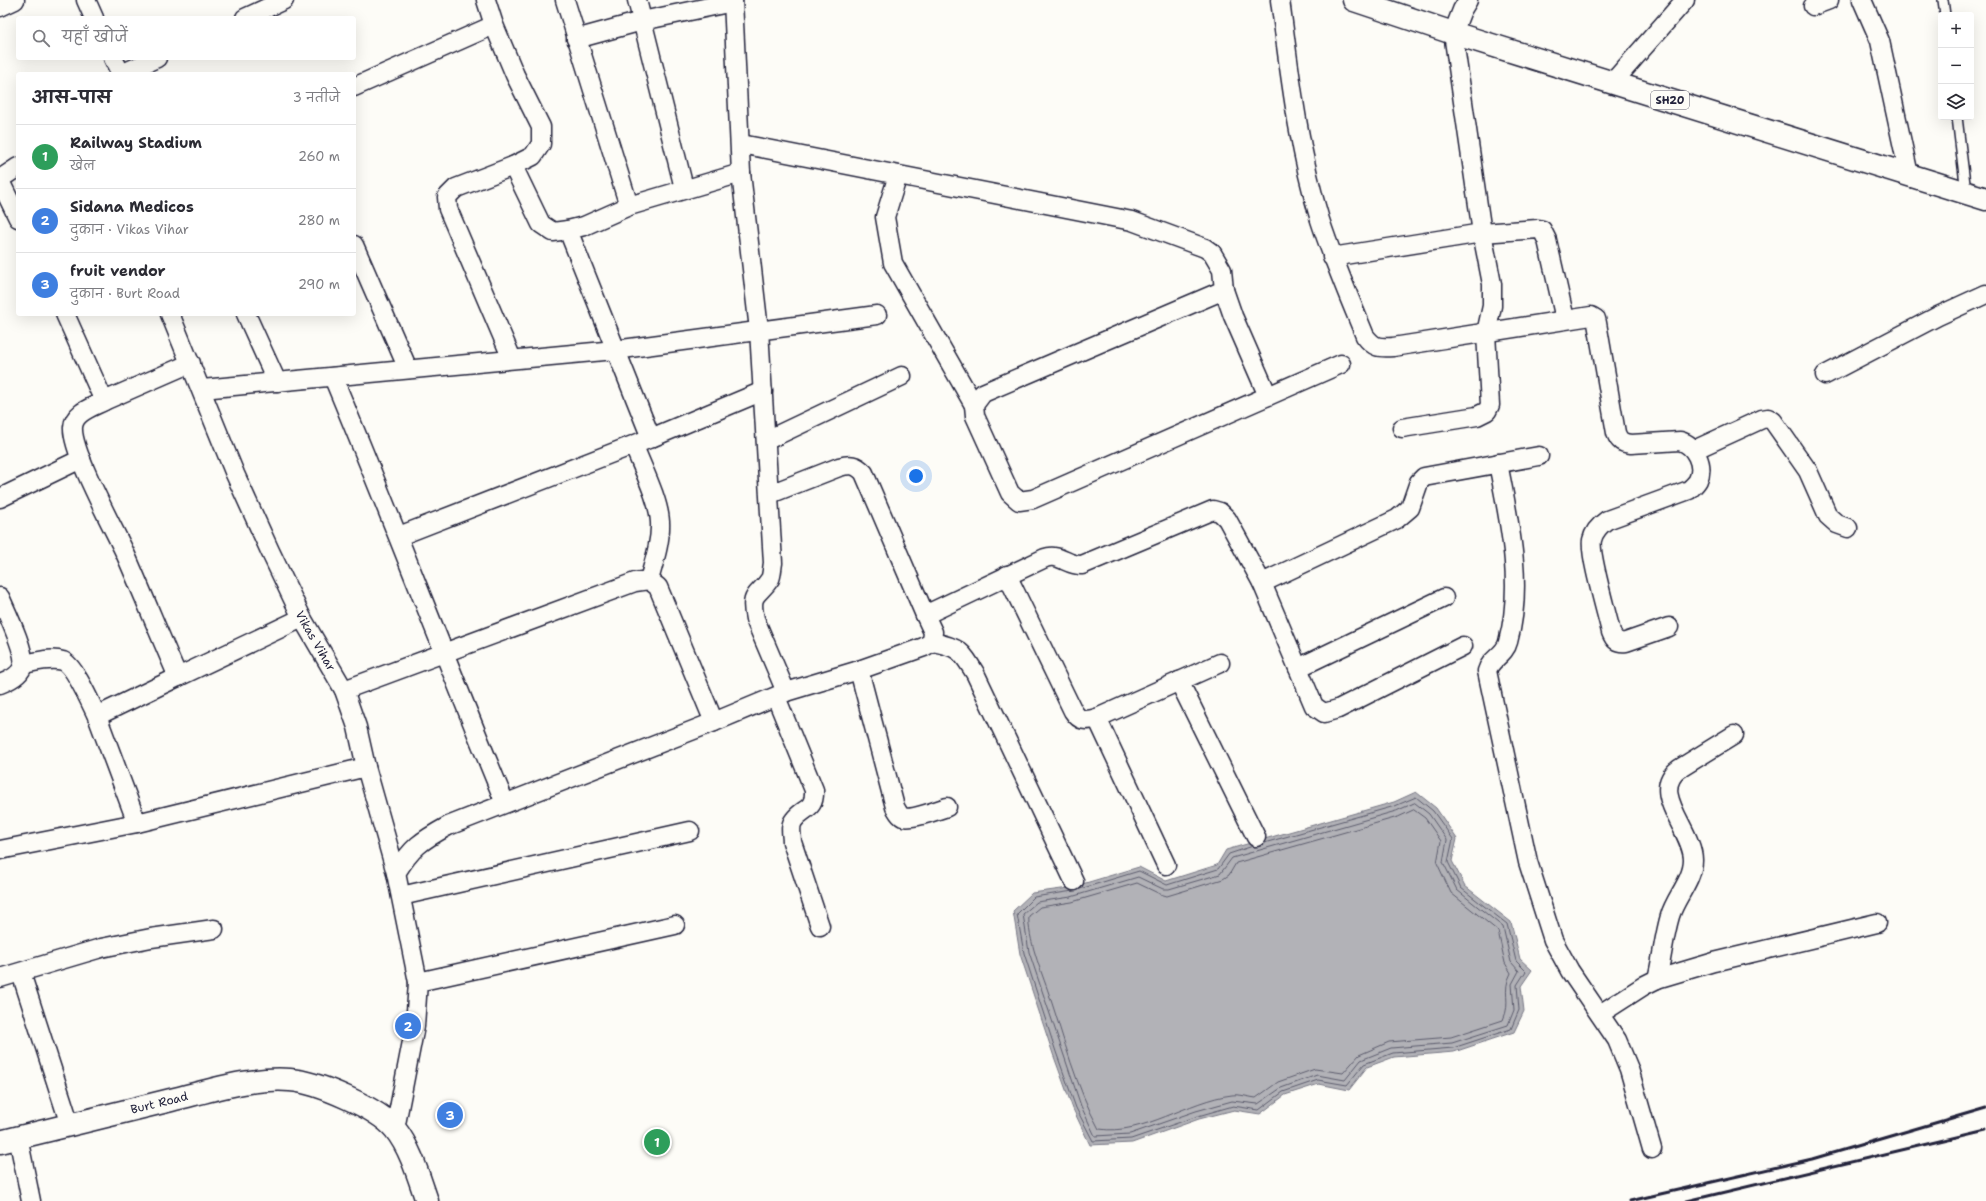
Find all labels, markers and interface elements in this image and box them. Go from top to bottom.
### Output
map controls [1938,12,1974,120]
button: + [1938,12,1974,48]
search box [16,16,356,60]
icon: search [30,27,52,49]
text: यहाँ खोजें [62,27,128,47]
button: − [1938,48,1974,84]
button: layers [1938,84,1974,120]
text: आस-पास [32,86,112,108]
text: 3 नतीजे [293,89,340,106]
road number: SH20 [1651,91,1689,109]
text: Railway Stadium [70,133,202,153]
text: 1 [42,148,48,165]
text: 260 m [298,148,340,165]
text: खेल [70,157,95,174]
text: Sidana Medicos [70,197,194,217]
text: 2 [40,212,50,229]
text: 280 m [298,212,340,229]
text: दुकान · Vikas Vihar [70,221,189,238]
text: fruit vendor [70,261,166,281]
text: 3 [40,276,50,293]
text: 290 m [298,276,340,293]
text: दुकान · Burt Road [70,285,180,302]
your location [906,466,926,486]
street label: Vikas Vihar [292,608,339,674]
pin: 2 [395,1011,421,1041]
street label: Burt Road [129,1088,190,1118]
pin: 3 [437,1100,463,1130]
pin: 1 [644,1127,670,1157]

